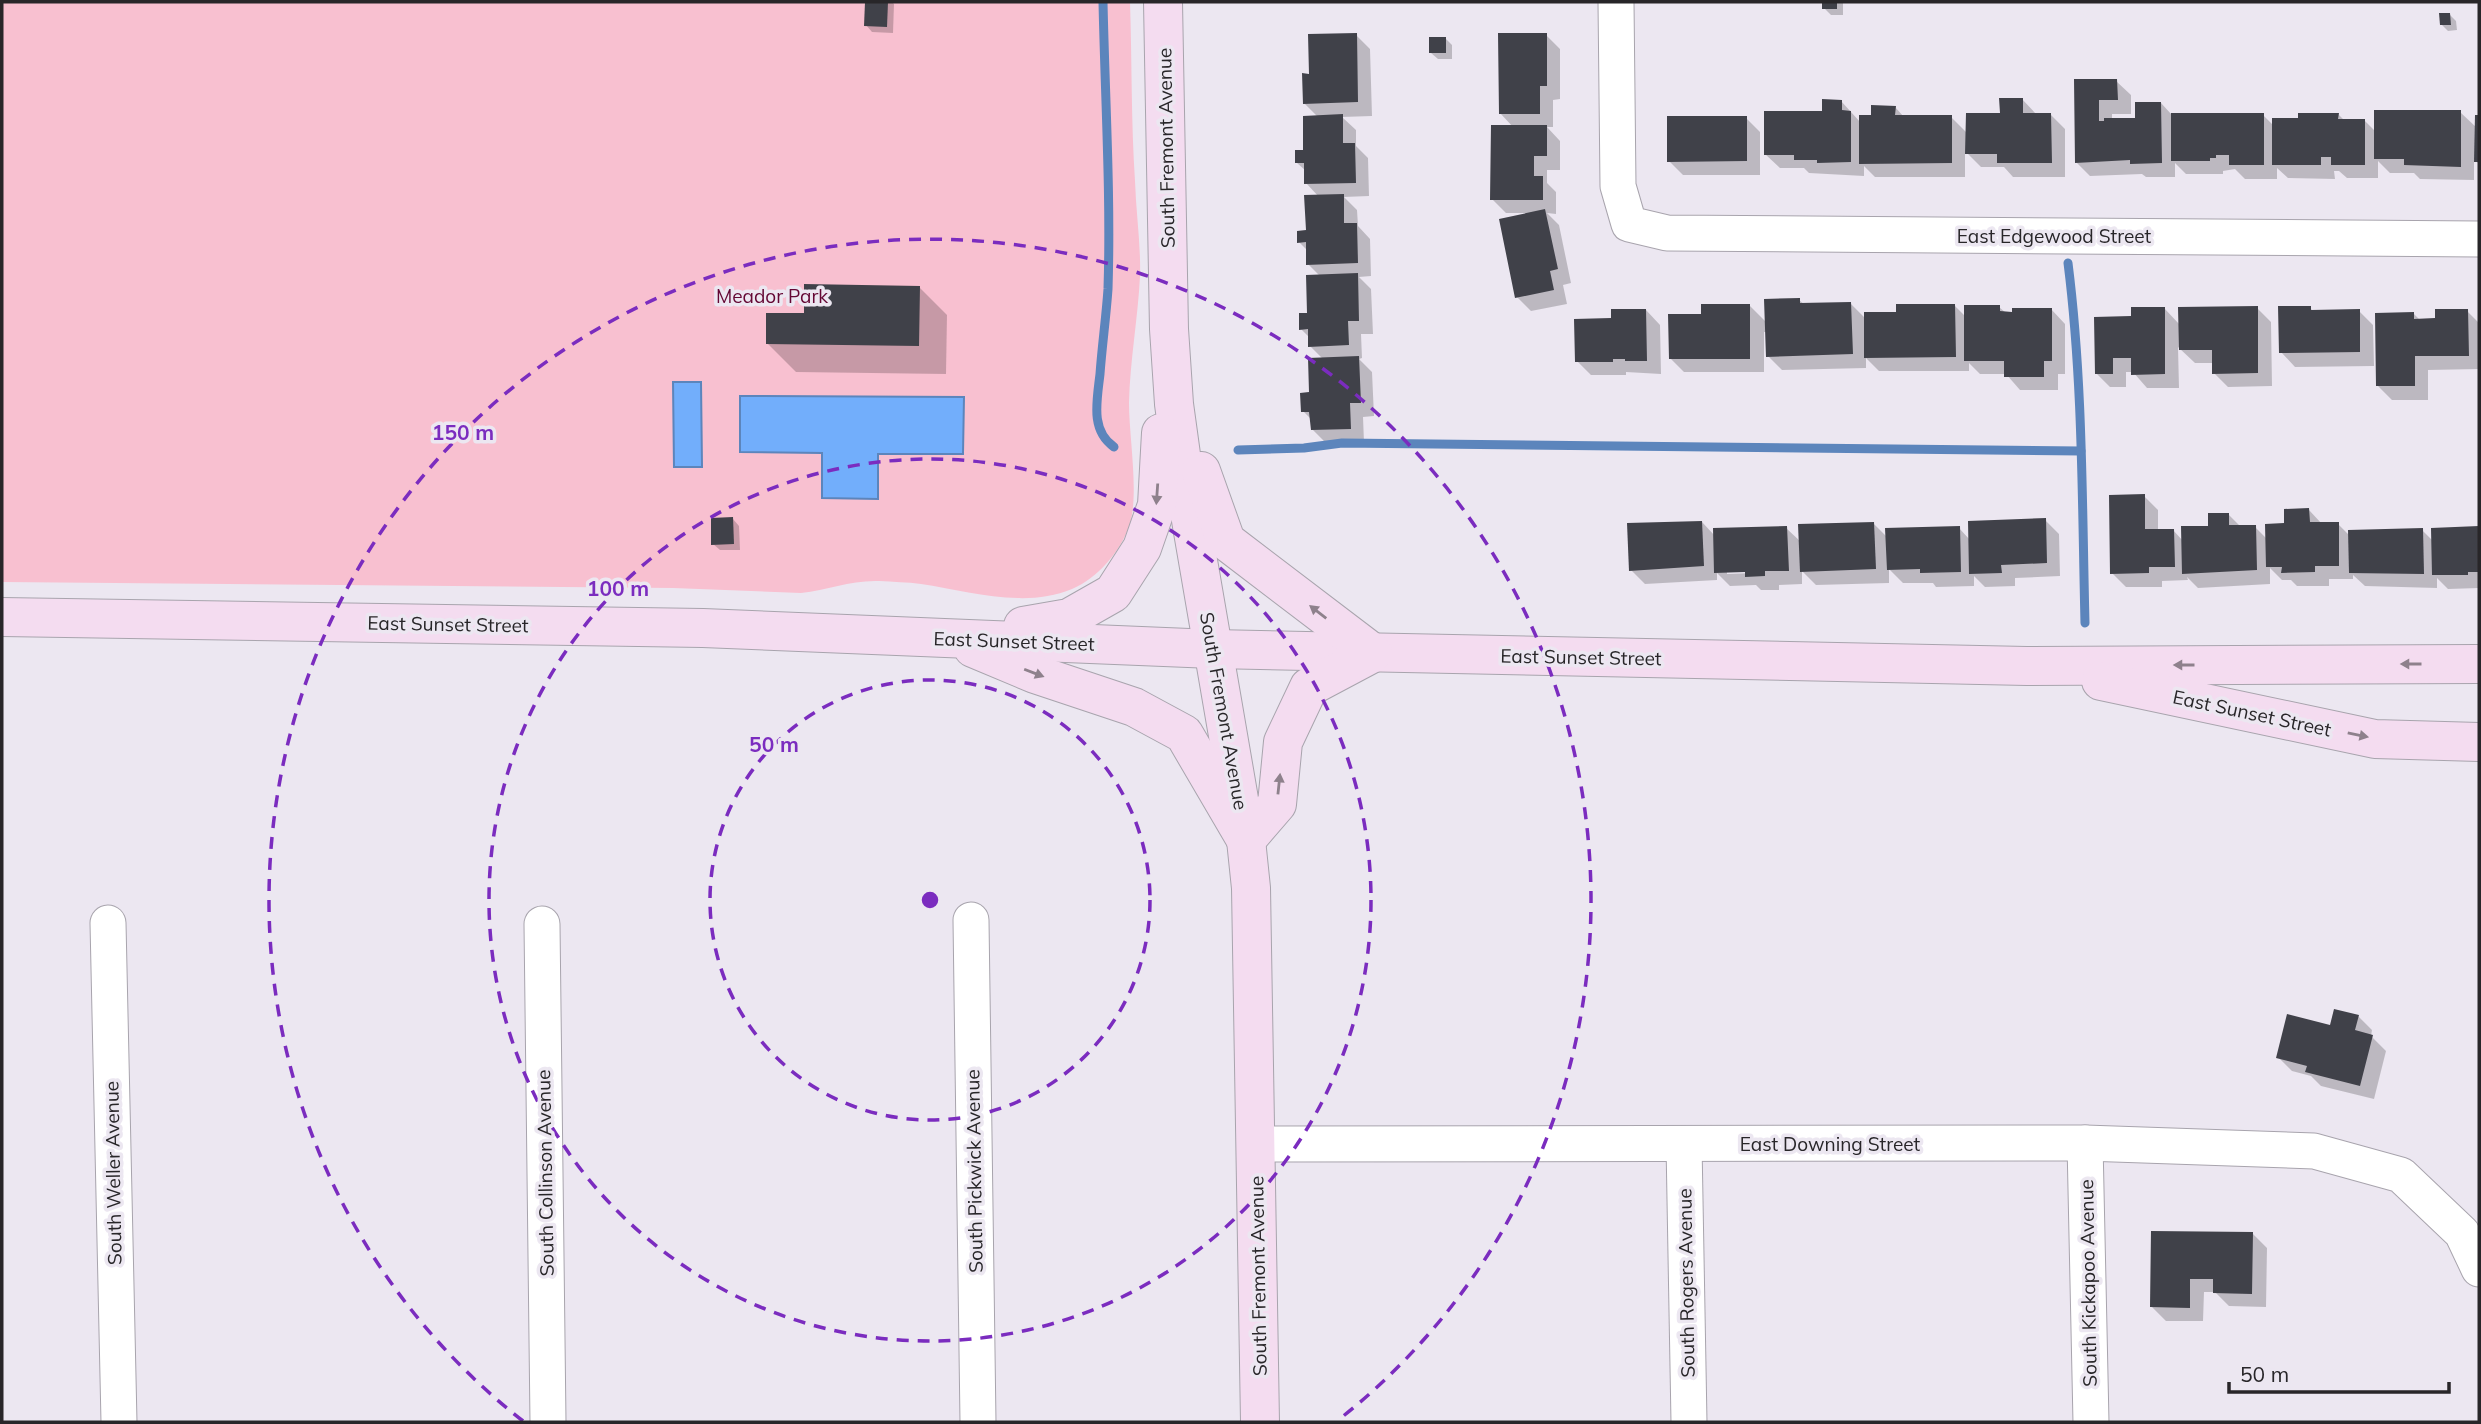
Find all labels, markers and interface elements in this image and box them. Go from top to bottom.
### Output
street label: South Fremont Avenue [1152,48,1180,248]
street label: East Edgewood Street [1957,224,2152,248]
park label: Meador Park [716,284,828,308]
text: 150 m [432,419,494,445]
one-way arrow [1152,483,1163,505]
text: 100 m [587,575,649,601]
one-way arrow [1310,604,1328,619]
street label: South Fremont Avenue [1195,610,1253,812]
street label: East Sunset Street [367,611,529,637]
street label: East Sunset Street [933,626,1095,656]
street label: East Sunset Street [1500,644,1662,670]
one-way arrow [2400,658,2422,670]
one-way arrow [2172,659,2194,671]
one-way arrow [1024,668,1045,679]
street label: East Sunset Street [2171,685,2334,742]
one-way arrow [2347,730,2369,741]
text: 50 m [749,731,799,757]
one-way arrow [1274,773,1285,795]
centre of rings [918,888,942,912]
street label: South Collinson Avenue [531,1069,559,1277]
street label: South Pickwick Avenue [960,1069,988,1273]
street label: South Weller Avenue [99,1081,127,1265]
street label: East Downing Street [1740,1132,1921,1156]
street label: South Fremont Avenue [1244,1176,1272,1376]
street label: South Kickapoo Avenue [2074,1179,2102,1387]
street label: South Rogers Avenue [1672,1188,1700,1378]
scale bar [2229,1350,2450,1394]
text: 50 m [2240,1361,2289,1387]

